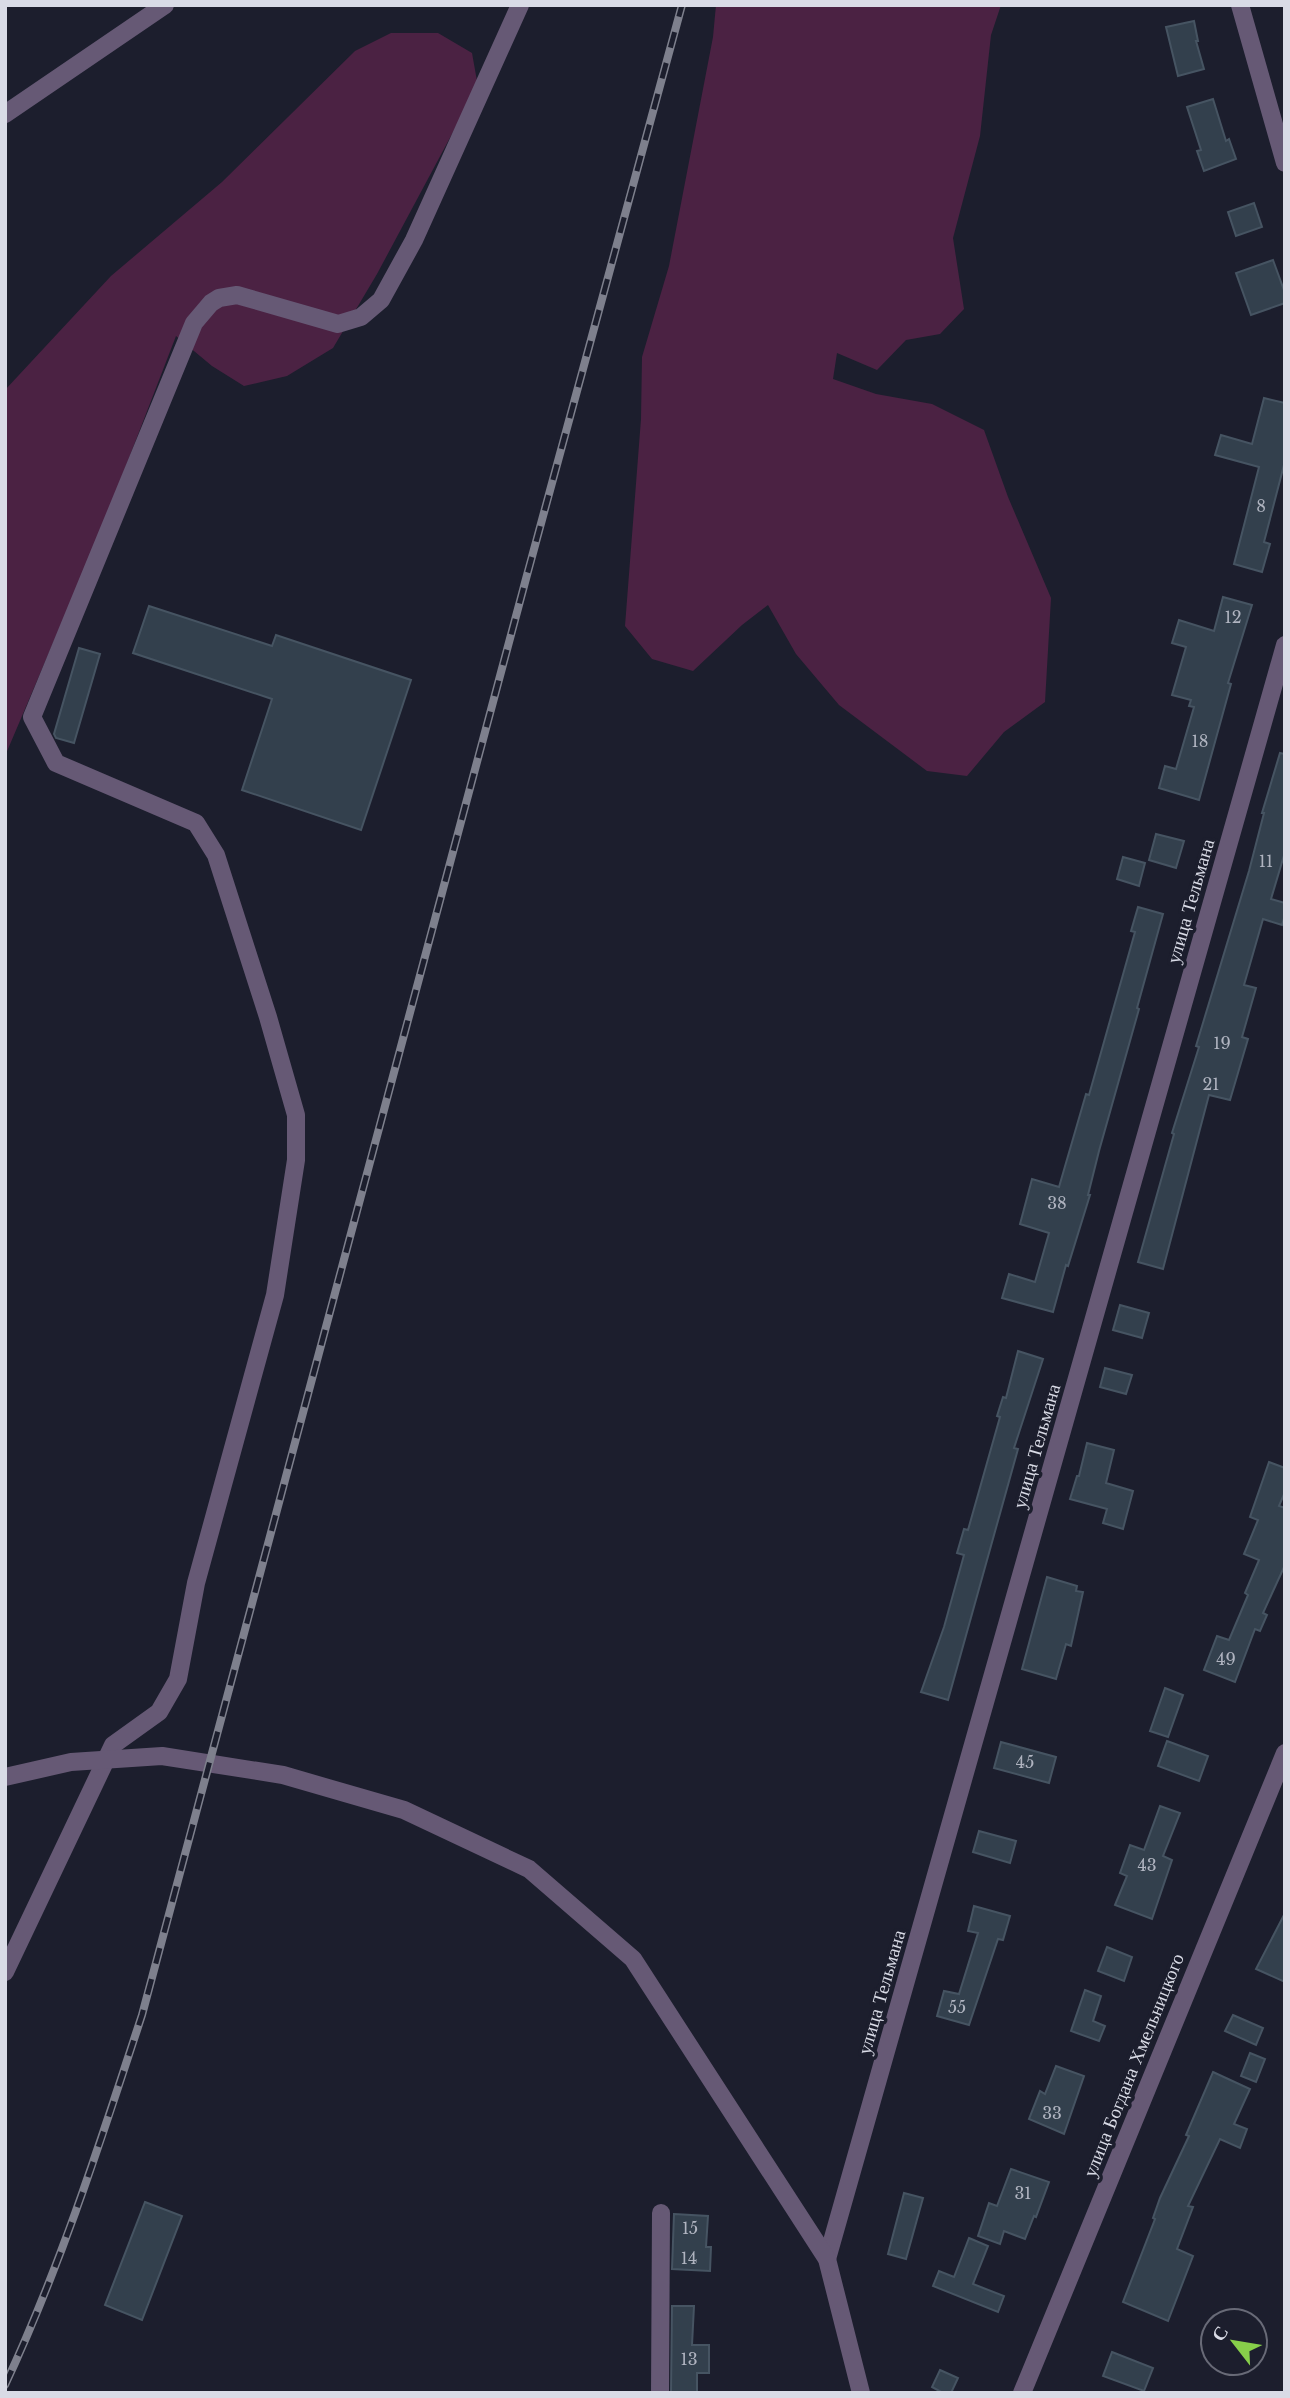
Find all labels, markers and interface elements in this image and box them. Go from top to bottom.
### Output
house number: 8 [1256,496,1266,516]
house number: 12 [1225,607,1242,627]
house number: 18 [1192,731,1208,751]
street label: улица Тельмана [1162,836,1219,966]
house number: 11 [1259,851,1273,871]
house number: 19 [1213,1033,1231,1053]
house number: 21 [1203,1074,1220,1094]
house number: 38 [1047,1193,1067,1213]
street label: улица Тельмана [1008,1381,1065,1511]
house number: 49 [1216,1649,1236,1669]
house number: 45 [1016,1752,1034,1772]
house number: 43 [1137,1855,1157,1875]
street label: улица Тельмана [853,1927,910,2057]
street label: улица Богдана Хмельницкого [1078,1950,1189,2180]
house number: 55 [948,1997,966,2017]
house number: 33 [1042,2103,1062,2123]
house number: 31 [1015,2183,1032,2203]
house number: 15 [682,2218,698,2238]
house number: 14 [681,2248,697,2268]
north arrow [1199,2307,1269,2377]
text: С [1206,2322,1233,2345]
house number: 13 [681,2349,698,2369]

